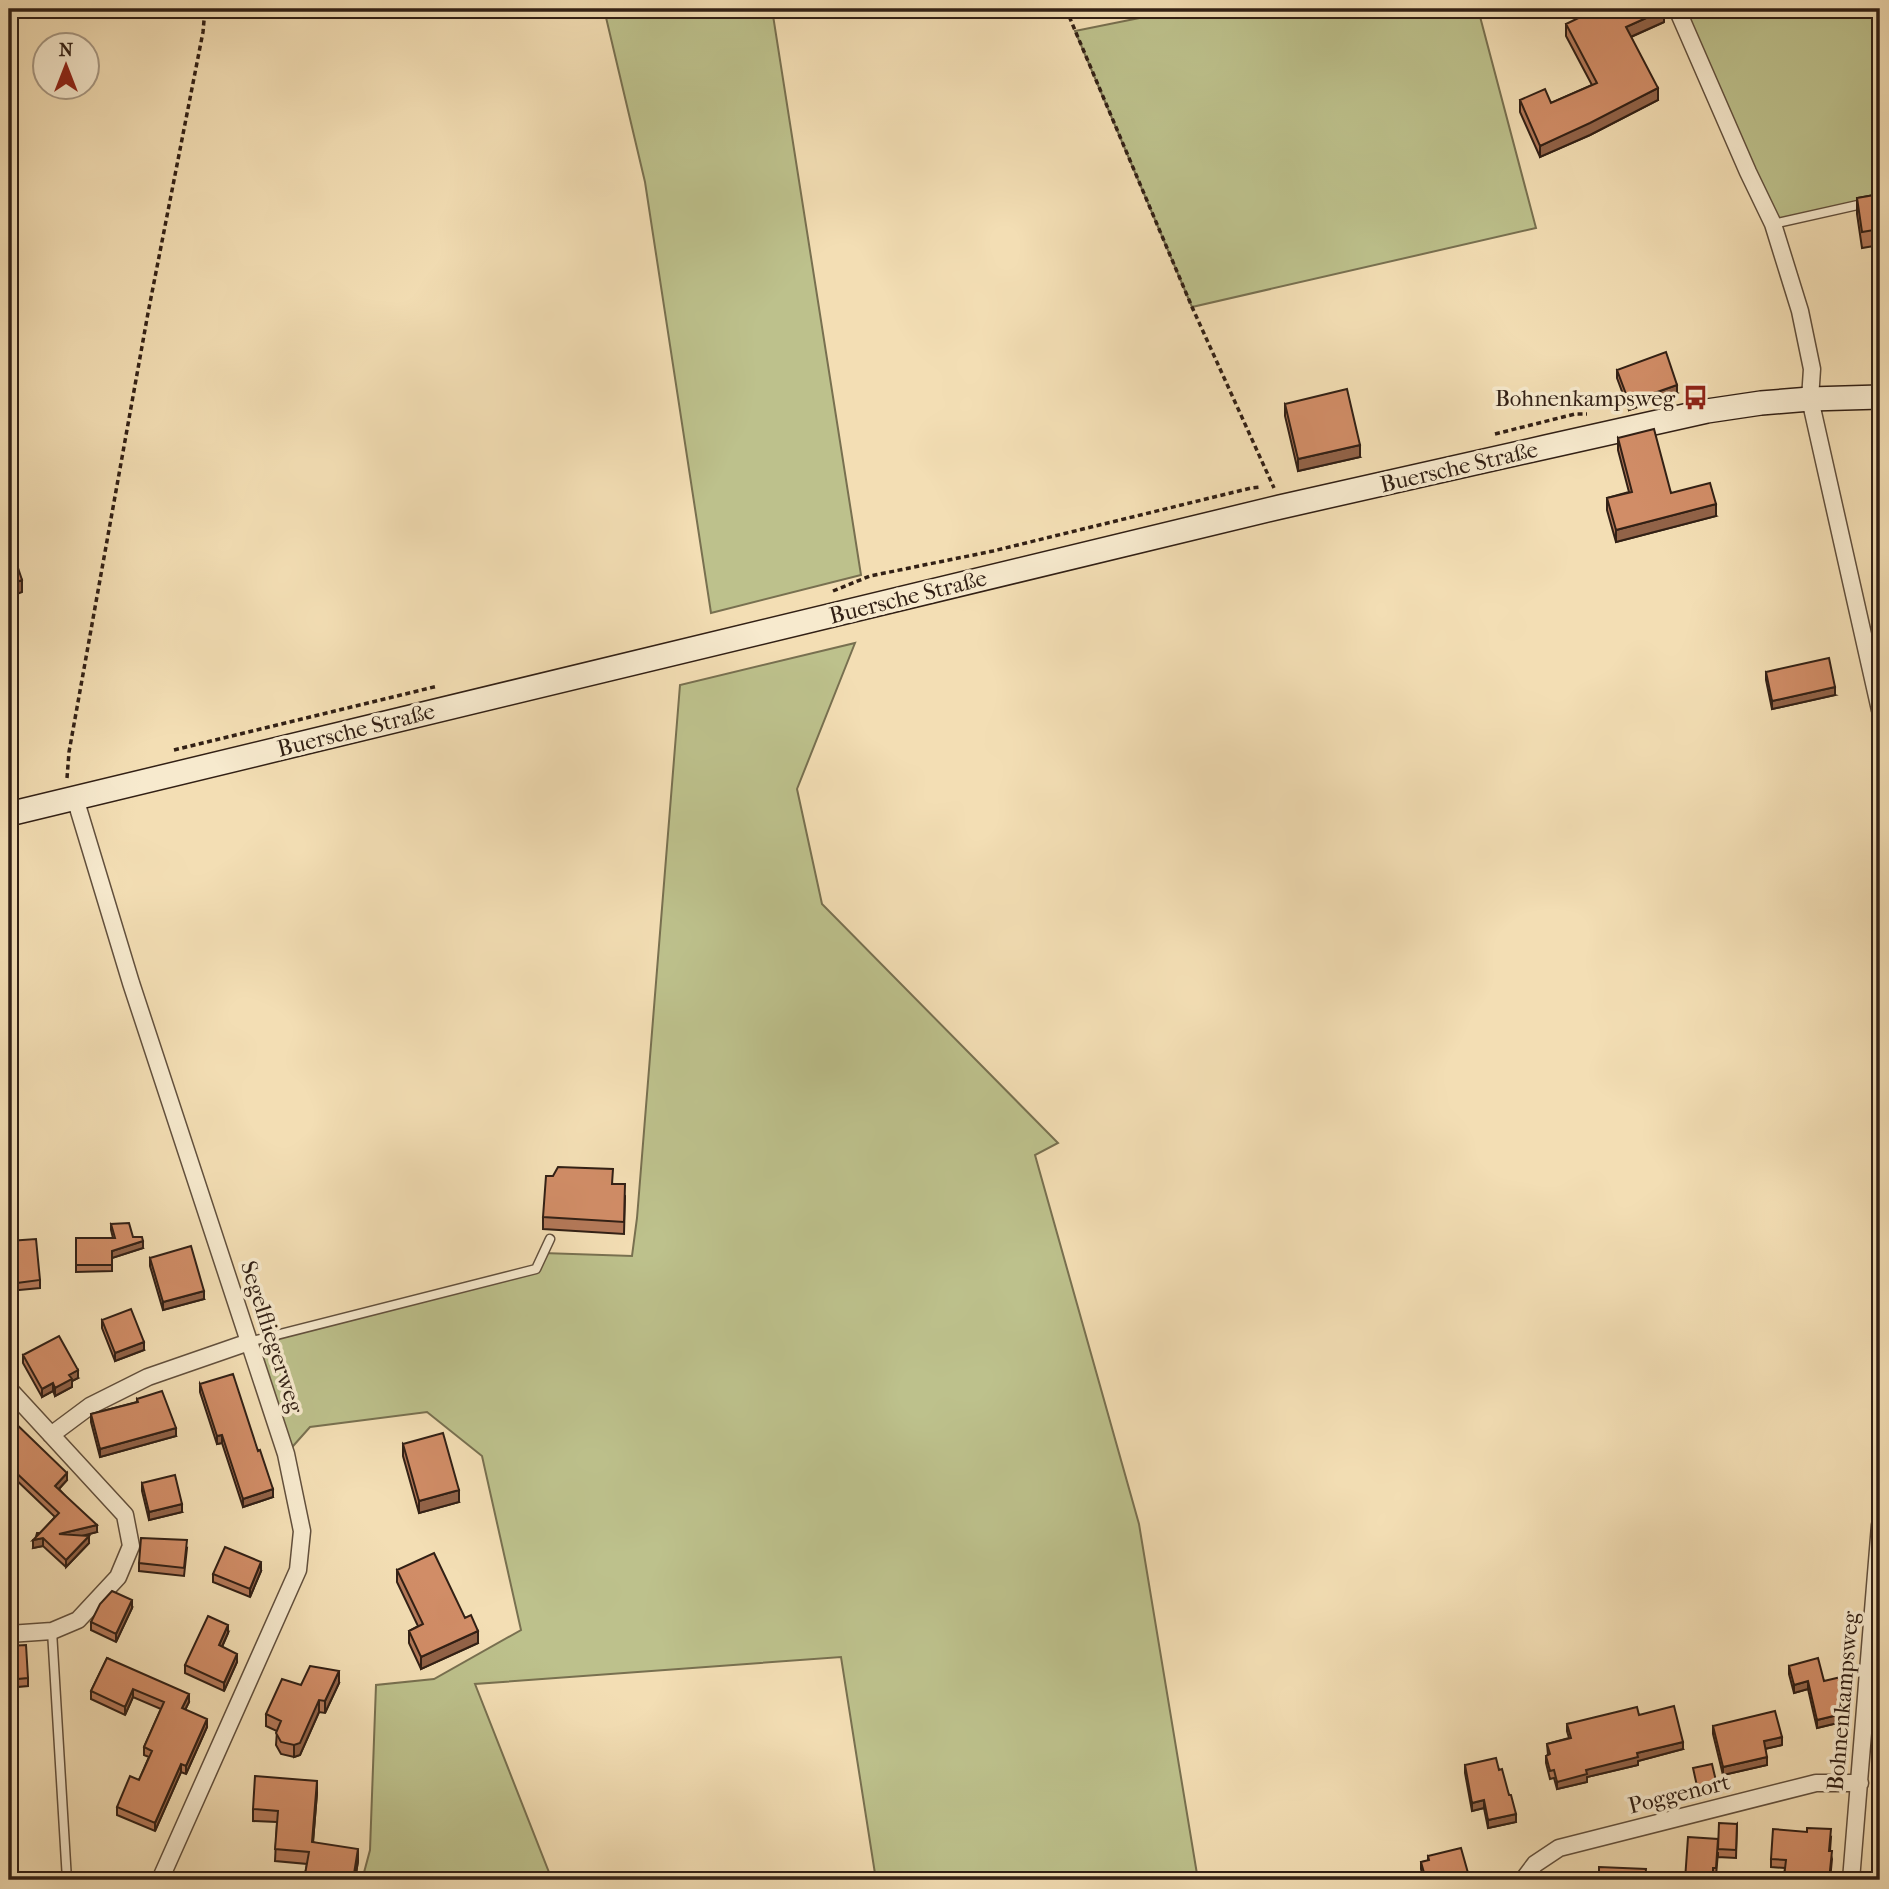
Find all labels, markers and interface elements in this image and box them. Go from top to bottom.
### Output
north arrow [32,32,102,102]
text: N [59,39,74,61]
bus stop icon: Bohnenkampsweg [1681,384,1709,412]
place label: Bohnenkampsweg [1495,385,1676,412]
street label: Buersche Straße [1377,436,1541,498]
street label: Buersche Straße [827,564,989,630]
street label: Buersche Straße [275,697,437,763]
street label: Segelfliegerweg [235,1258,310,1417]
street label: Bohnenkampsweg [1822,1609,1864,1792]
street label: Poggenort [1625,1768,1733,1820]

